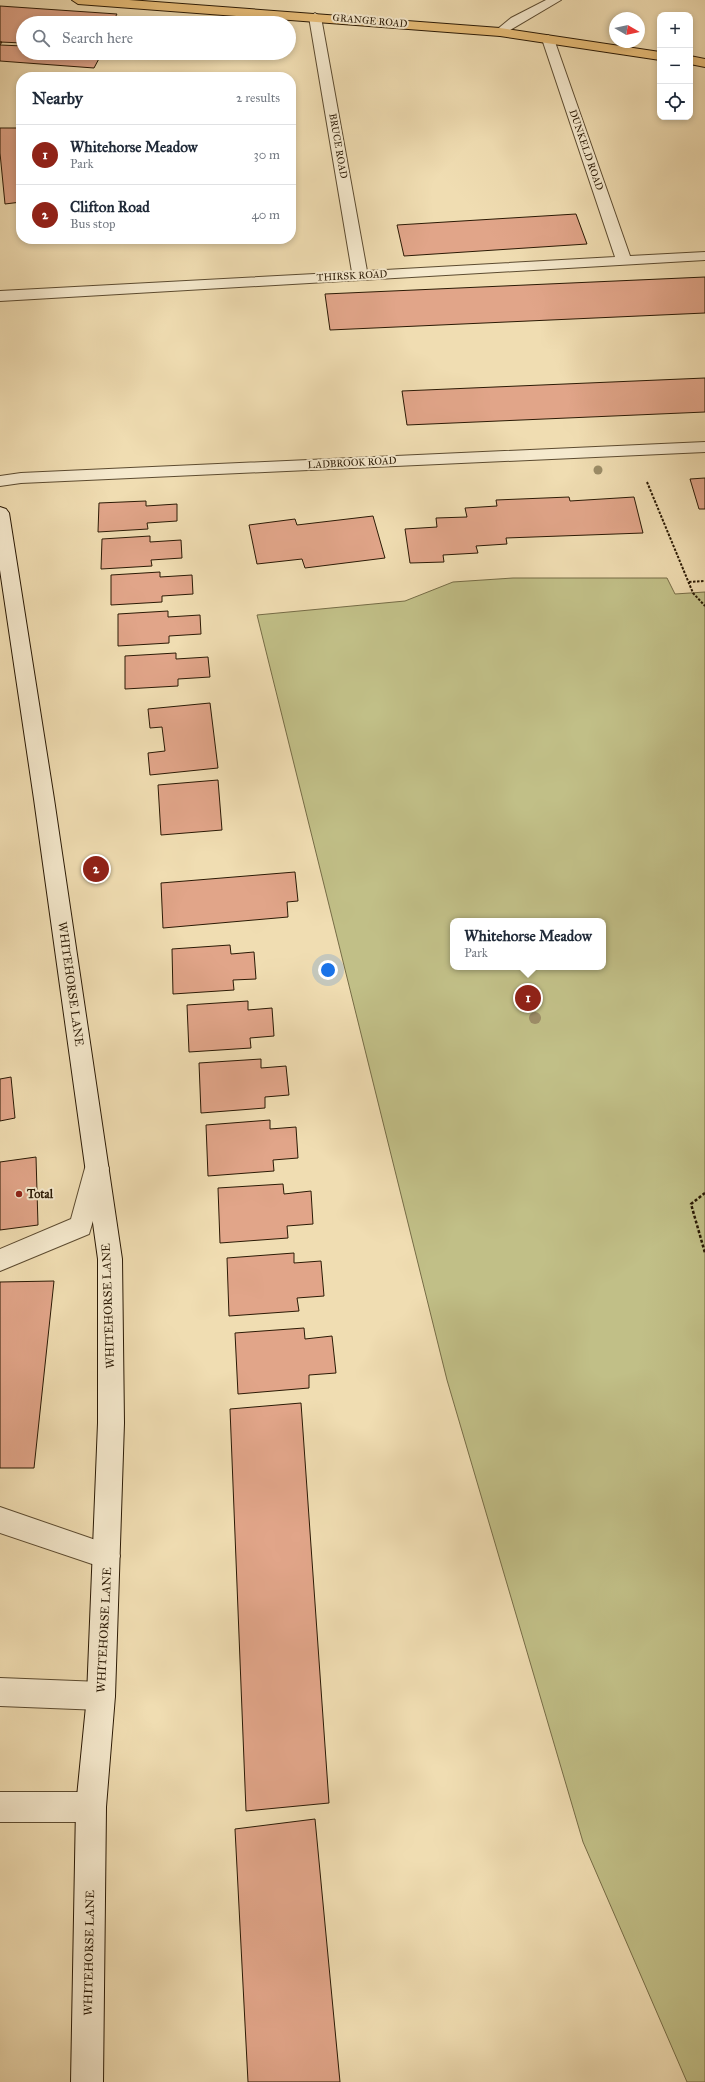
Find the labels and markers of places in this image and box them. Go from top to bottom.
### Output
pin: 2 [83,854,109,884]
pin: 1 [515,983,541,1013]
place label: Total [26,1187,54,1201]
marker: Total [14,1189,24,1199]

